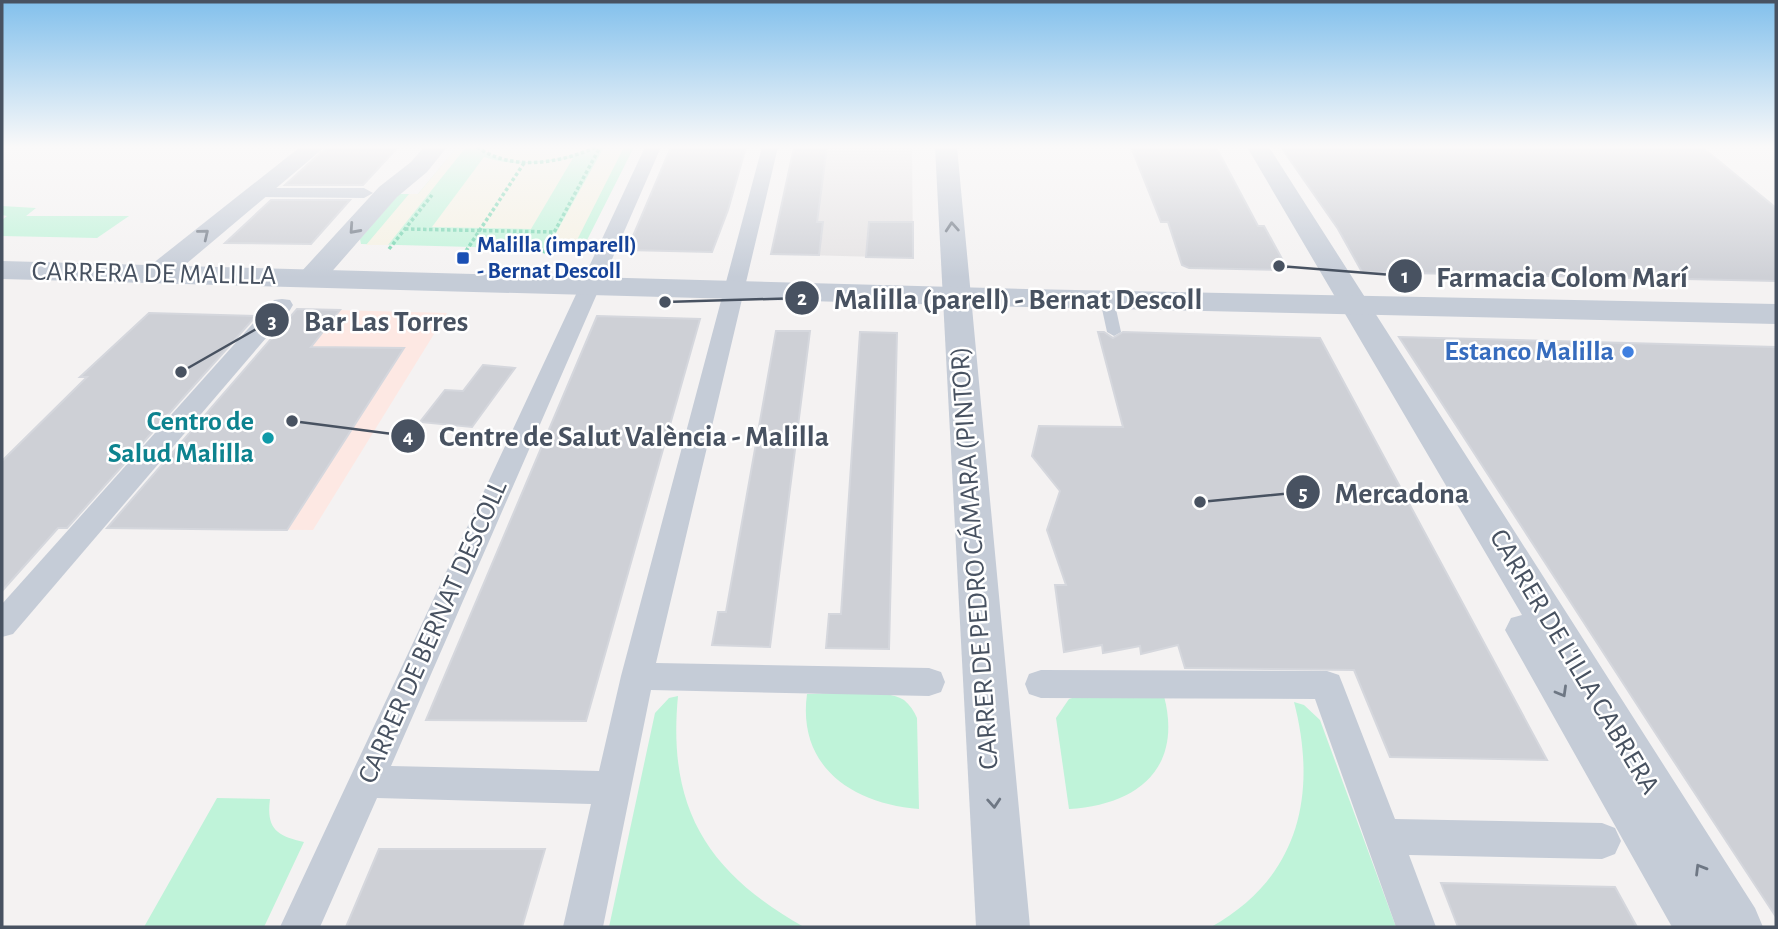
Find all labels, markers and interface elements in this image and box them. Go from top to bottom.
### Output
one-way arrow [350,221,362,234]
one-way arrow [945,221,960,232]
one-way arrow [197,230,209,243]
place label: Malilla (imparell) - Bernat Descoll [477,234,637,283]
marker: Malilla (imparell) - Bernat Descoll [455,250,471,266]
callout: Farmacia Colom Marí [1387,251,1702,302]
street label: CARRERA DE MALILLA [31,258,277,290]
text: Farmacia Colom Marí [1436,263,1689,293]
text: 1 [1401,266,1409,287]
callout: Malilla (parell) - Bernat Descoll [785,273,1217,324]
text: Malilla (parell) - Bernat Descoll [834,285,1202,315]
text: 2 [797,288,807,309]
callout: Bar Las Torres [254,295,482,346]
text: Bar Las Torres [304,307,468,337]
text: 3 [267,311,277,332]
place label: Estanco Malilla [1444,338,1614,366]
marker: Estanco Malilla [1620,344,1636,360]
street label: CARRER DE PEDRO CÁMARA (PINTOR) [943,345,1004,771]
place label: Centro de Salud Malilla [108,408,254,468]
callout: Centre de Salut València - Malilla [390,410,843,461]
text: Centre de Salut València - Malilla [439,422,829,452]
text: 4 [403,426,413,447]
marker: Centro de Salud Malilla [260,430,276,446]
callout: Mercadona [1286,467,1483,518]
street label: CARRER DE BERNAT DESCOLL [353,476,513,788]
text: Mercadona [1335,479,1469,509]
text: 5 [1298,483,1308,504]
street label: CARRER DE L'ILLA CABRERA [1484,525,1664,799]
one-way arrow [1554,684,1567,697]
one-way arrow [986,798,1001,809]
one-way arrow [1696,864,1709,877]

